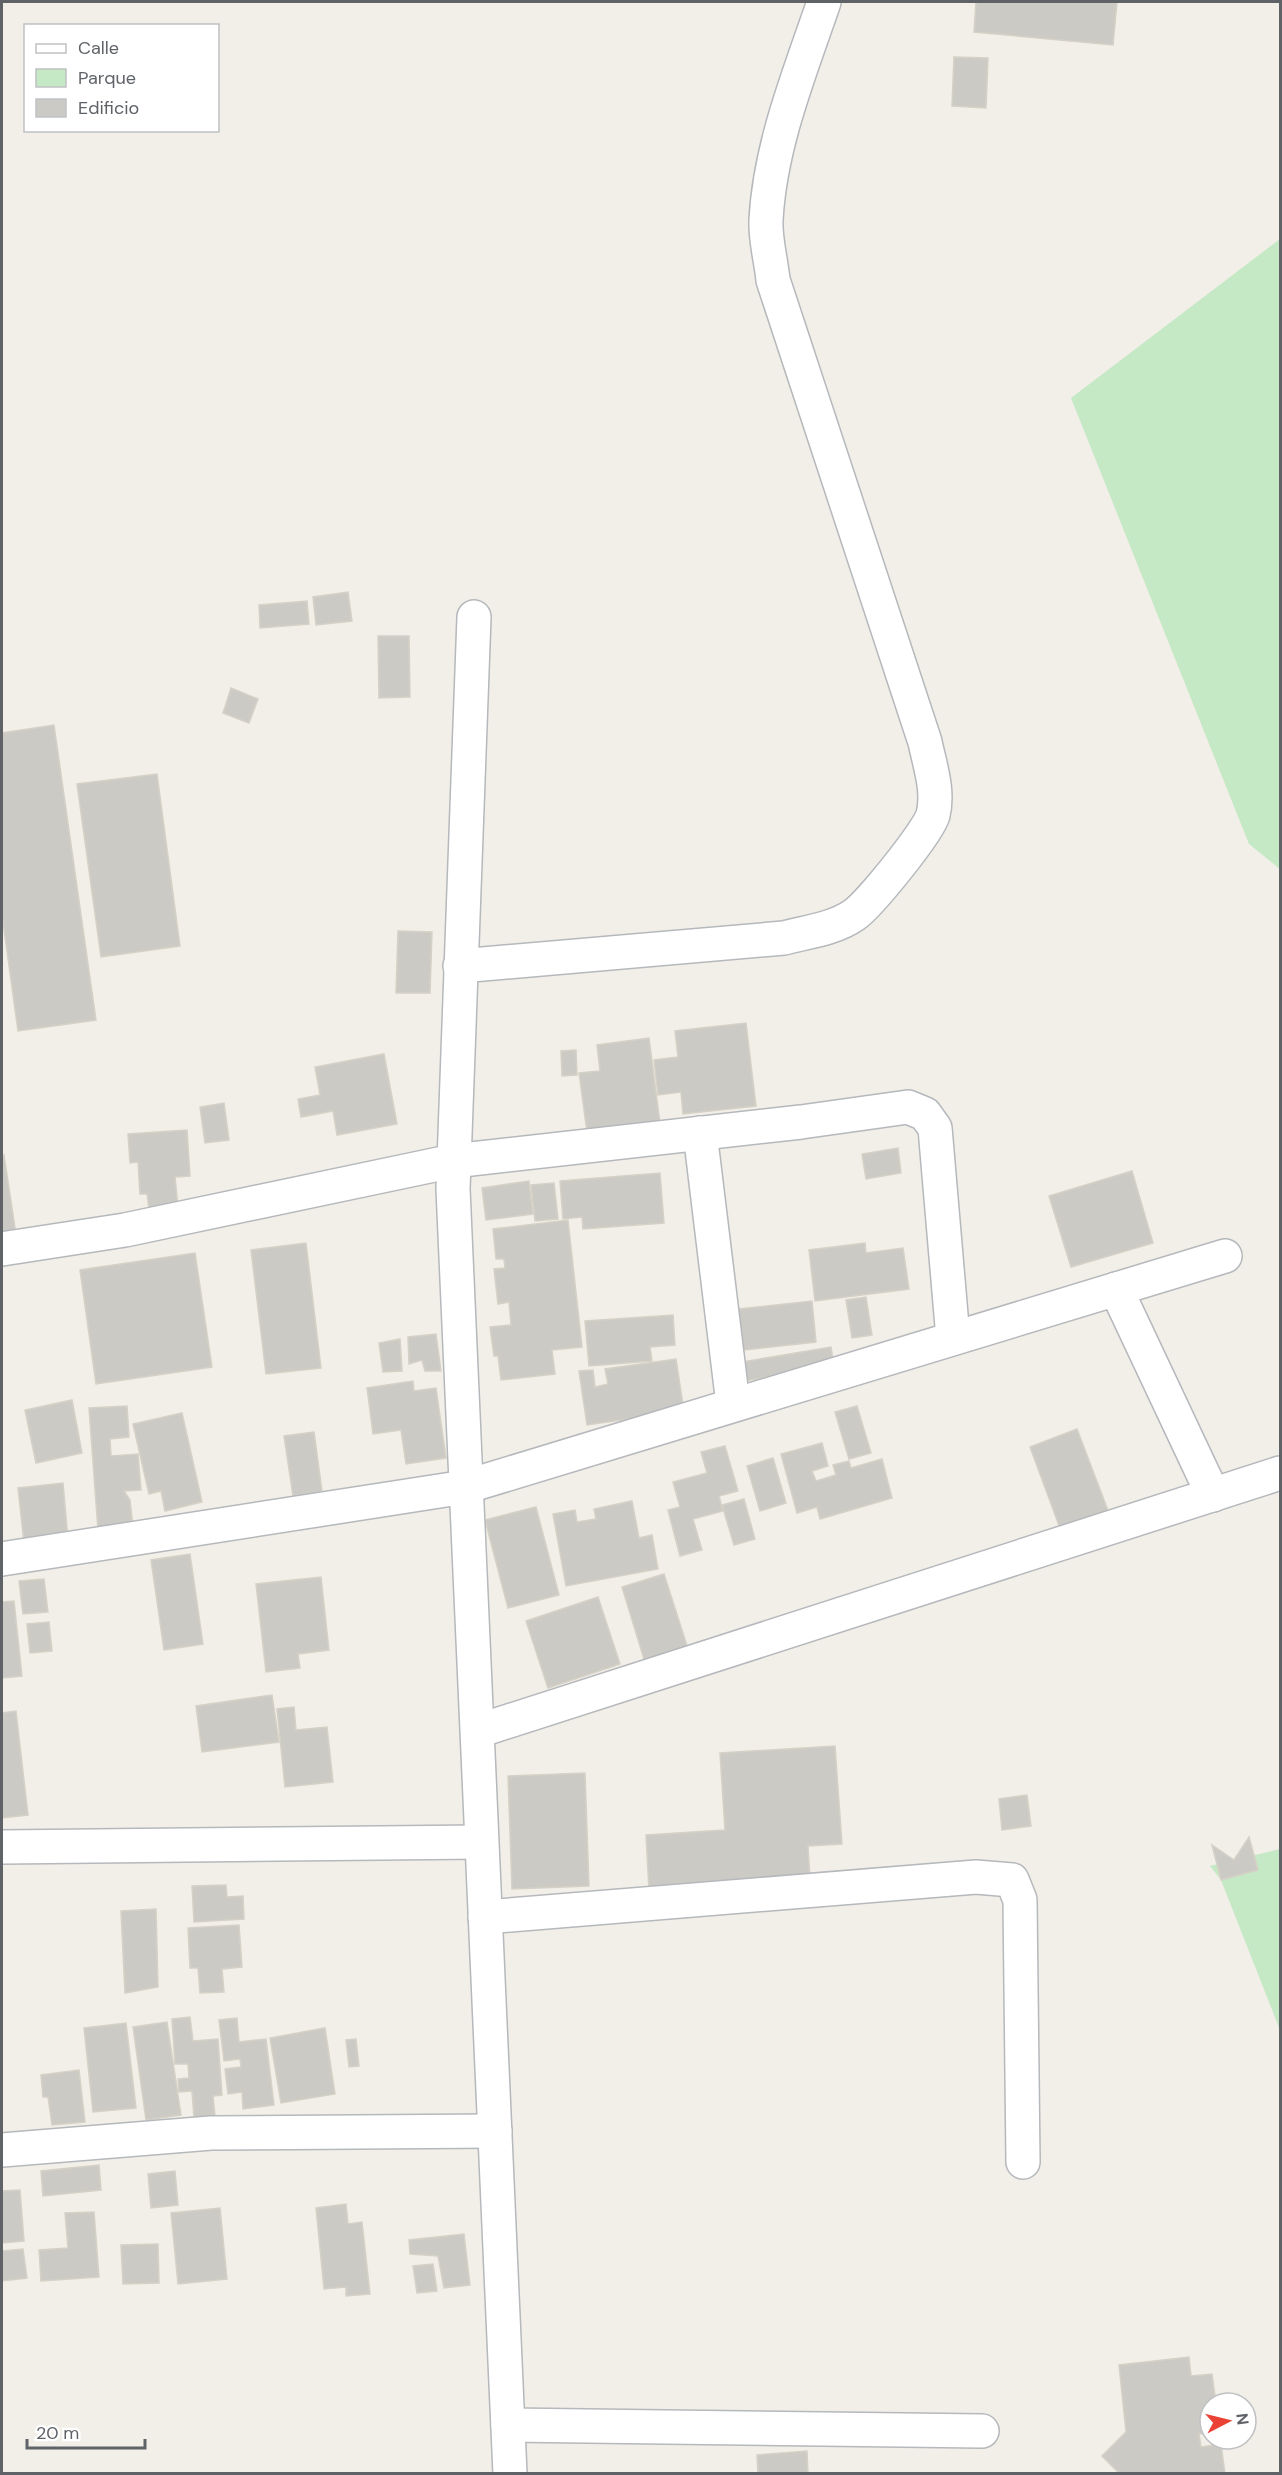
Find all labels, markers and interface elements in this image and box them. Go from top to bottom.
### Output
legend [24,24,219,132]
text: Calle [78,36,119,60]
text: Parque [78,66,136,90]
text: Edificio [78,96,139,120]
north arrow [1198,2391,1258,2451]
scale bar [27,2412,146,2450]
text: N [1231,2412,1254,2426]
text: 20 m [36,2421,79,2445]

